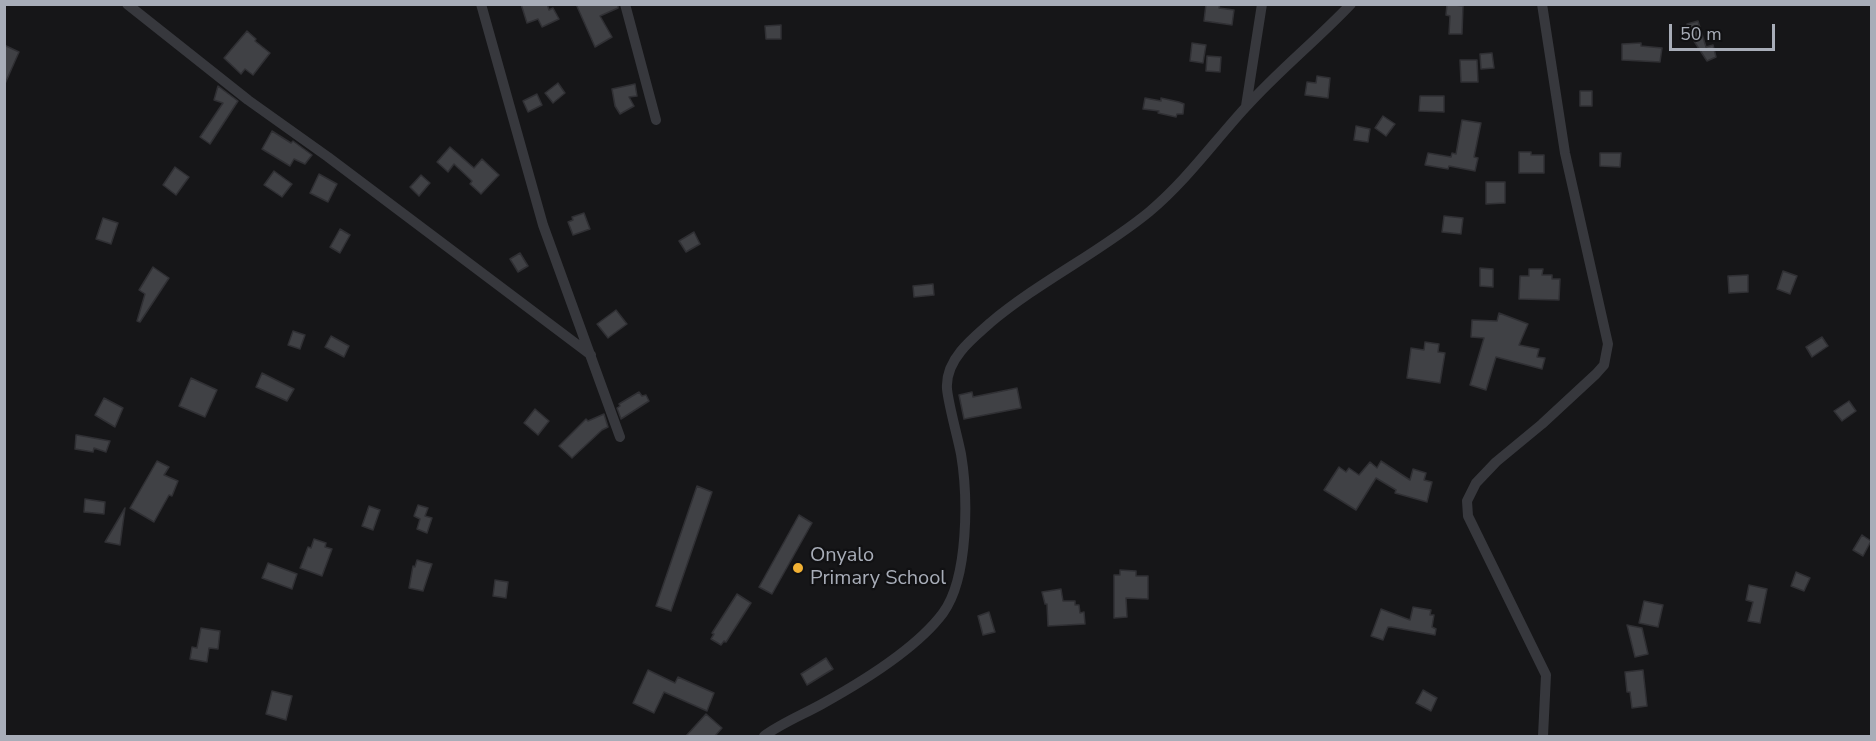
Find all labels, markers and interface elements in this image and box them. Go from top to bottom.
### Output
scale bar [1672,12,1778,50]
text: 50 m [1680,22,1722,46]
place label: Onyalo Primary School [810,544,946,591]
marker: Onyalo Primary School [791,561,805,575]

